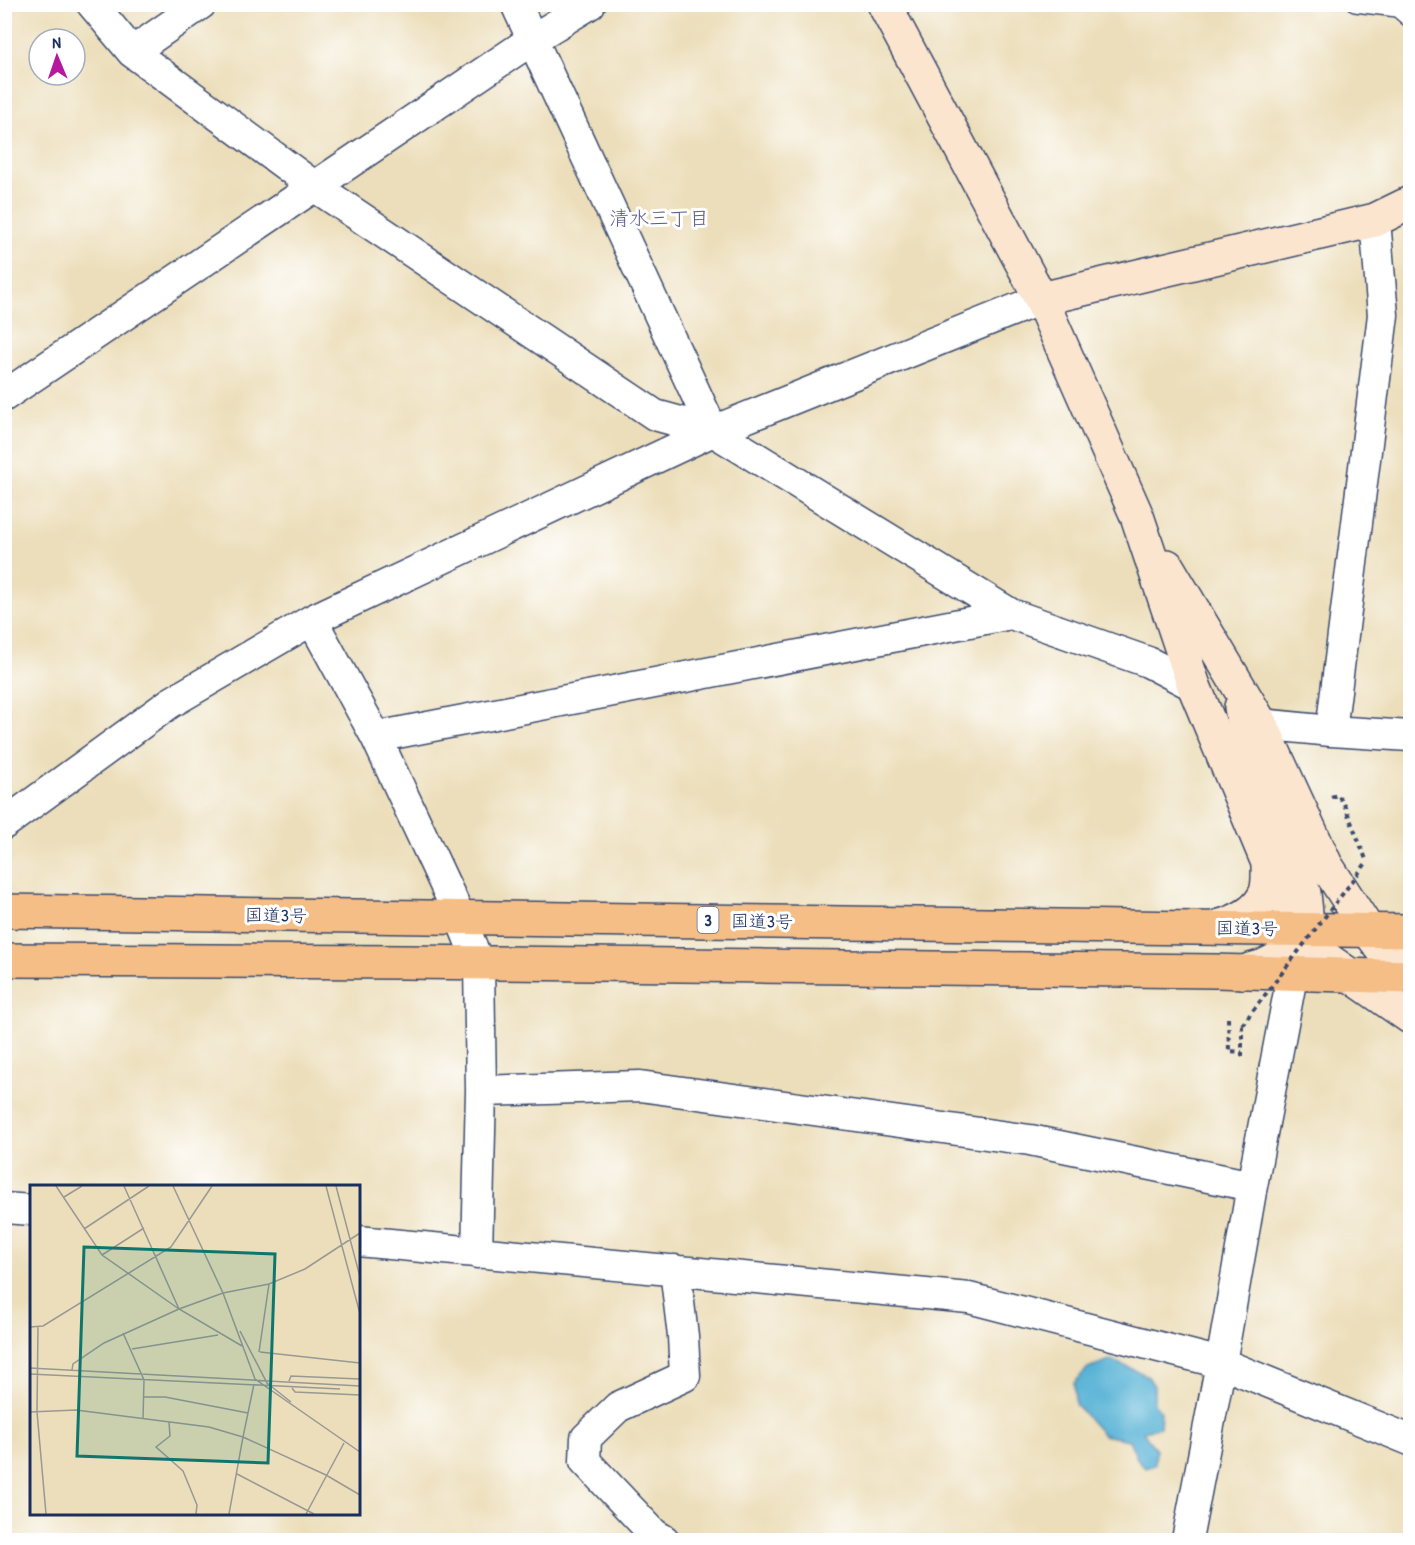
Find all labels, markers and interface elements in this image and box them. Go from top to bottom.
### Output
north arrow [27,27,87,87]
text: N [52,31,62,53]
district label: 清水三丁目 [609,204,709,231]
street label: 国道3号 [245,902,307,928]
road number: 3 [698,907,718,933]
street label: 国道3号 [731,908,793,934]
street label: 国道3号 [1216,915,1278,941]
inset map [30,1185,360,1515]

